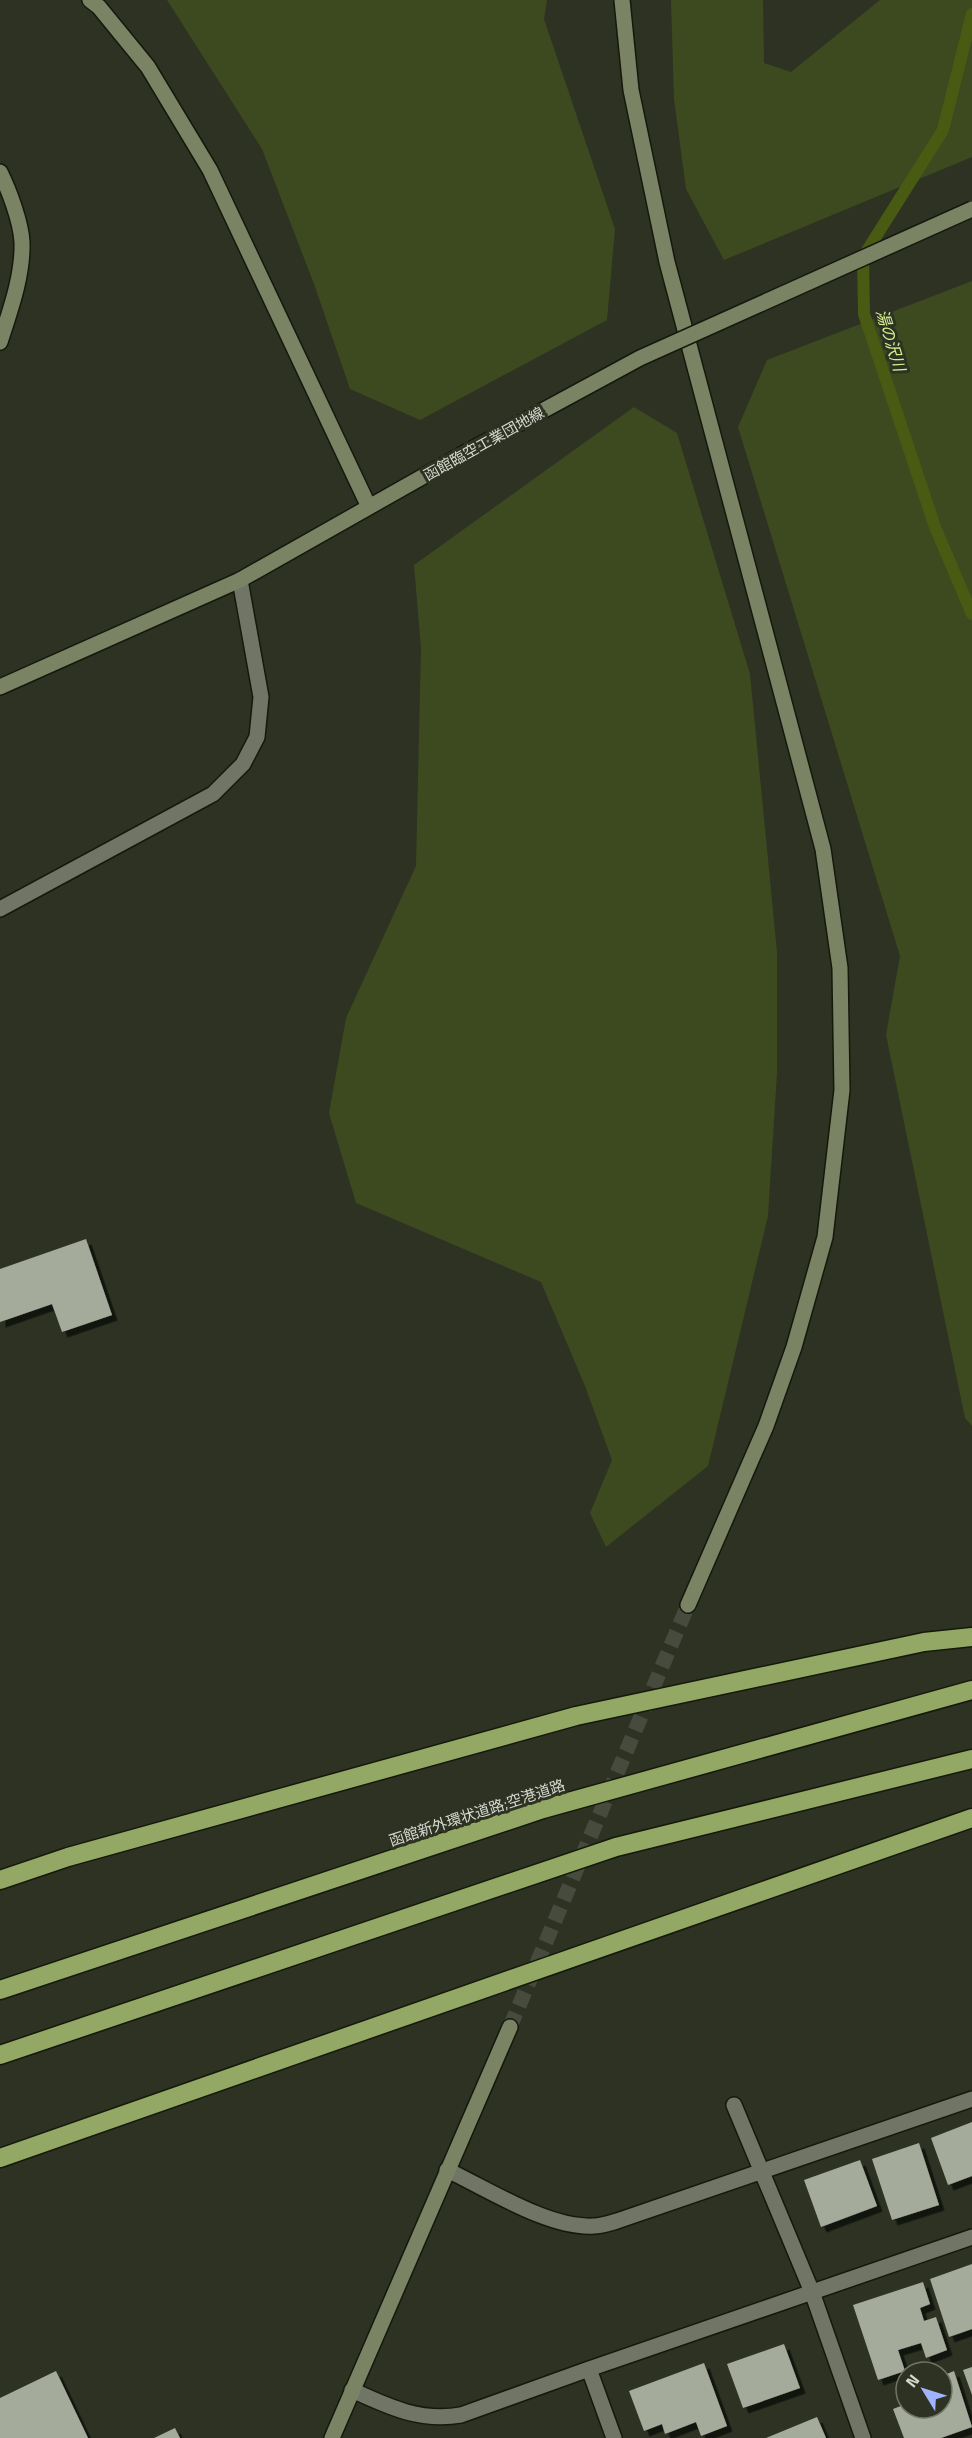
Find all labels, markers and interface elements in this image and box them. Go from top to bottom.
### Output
water label: 湯の沢川 [870,306,912,376]
street label: 函館臨空工業団地線 [419,401,548,486]
street label: 函館新外環状道路;空港道路 [386,1773,568,1852]
north arrow [894,2360,954,2420]
text: N [899,2369,925,2393]

